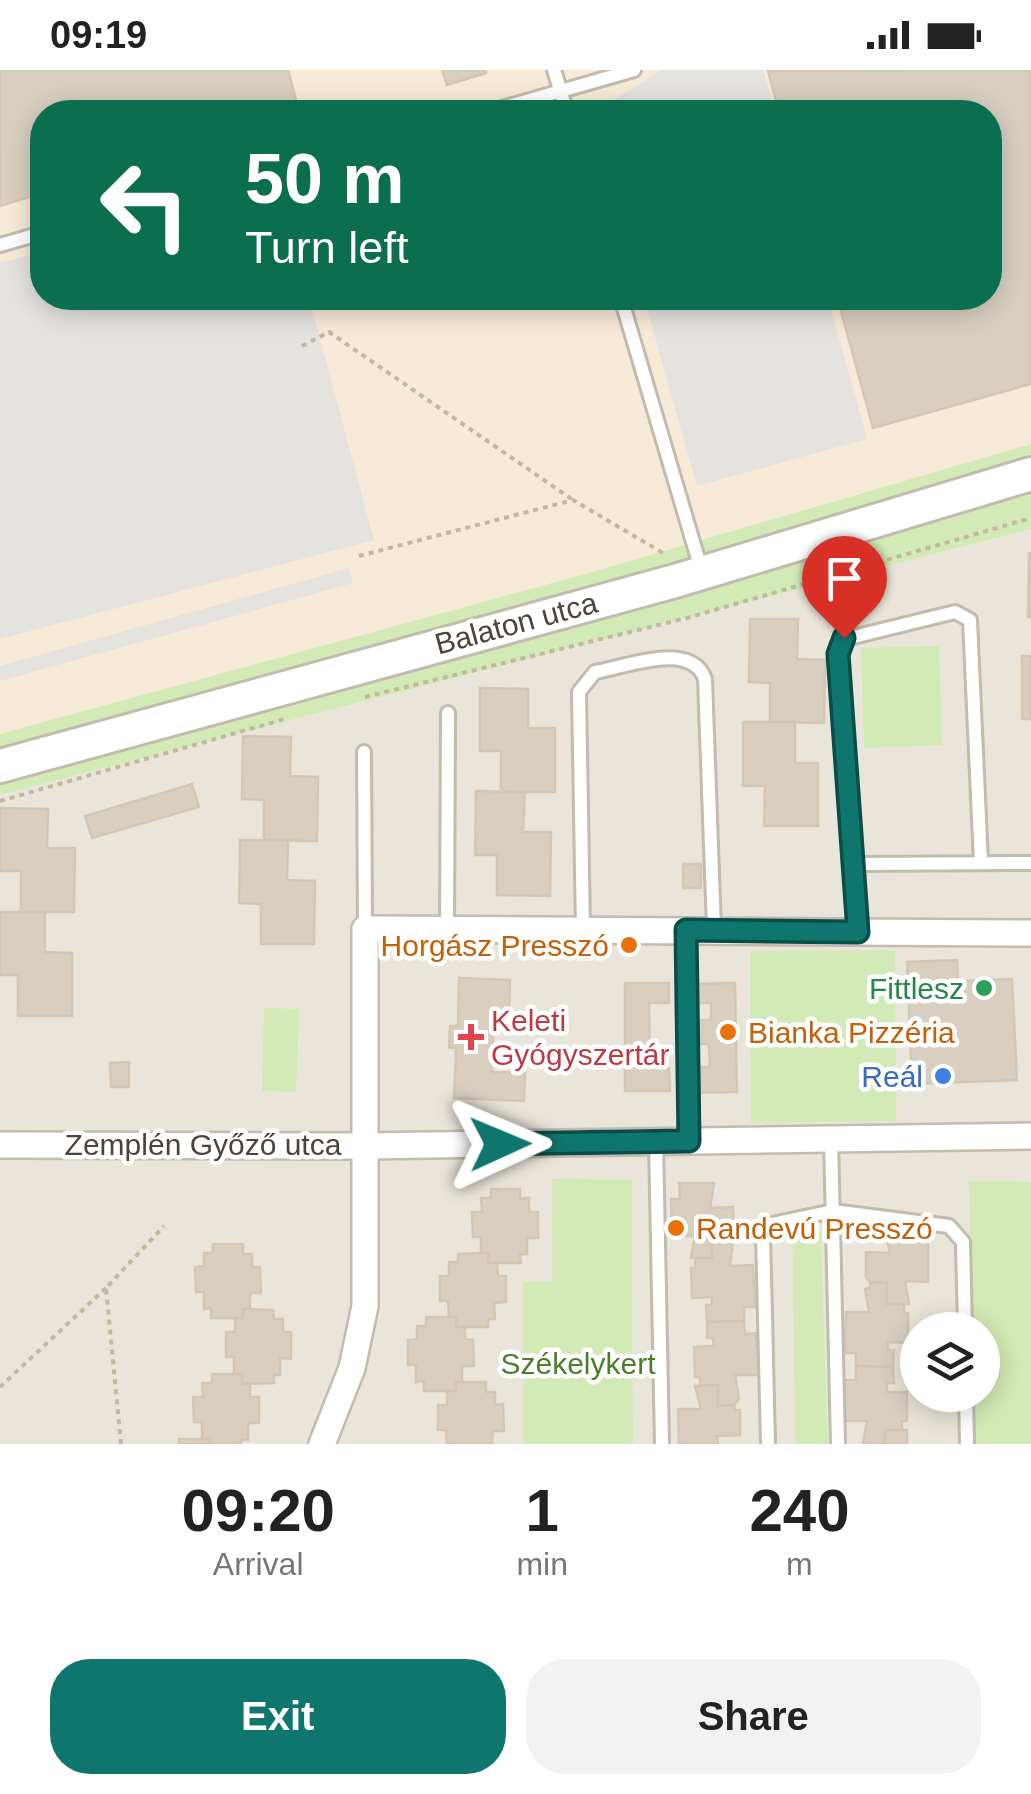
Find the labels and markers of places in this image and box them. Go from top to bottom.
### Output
pin [802,536,887,639]
place label: Horgász Presszó [381,929,609,962]
marker: Horgász Presszó [618,934,640,956]
place label: Fittlesz [869,972,964,1005]
marker: Fittlesz [973,977,995,999]
place label: Keleti Gyógyszertár [491,1004,669,1071]
place label: Bianka Pizzéria [748,1016,955,1049]
marker: Bianka Pizzéria [717,1021,739,1043]
marker: Keleti Gyógyszertár [460,1026,482,1048]
place label: Reál [861,1060,923,1093]
marker: Reál [932,1065,954,1087]
place label: Randevú Presszó [696,1212,933,1245]
marker: Randevú Presszó [665,1217,687,1239]

